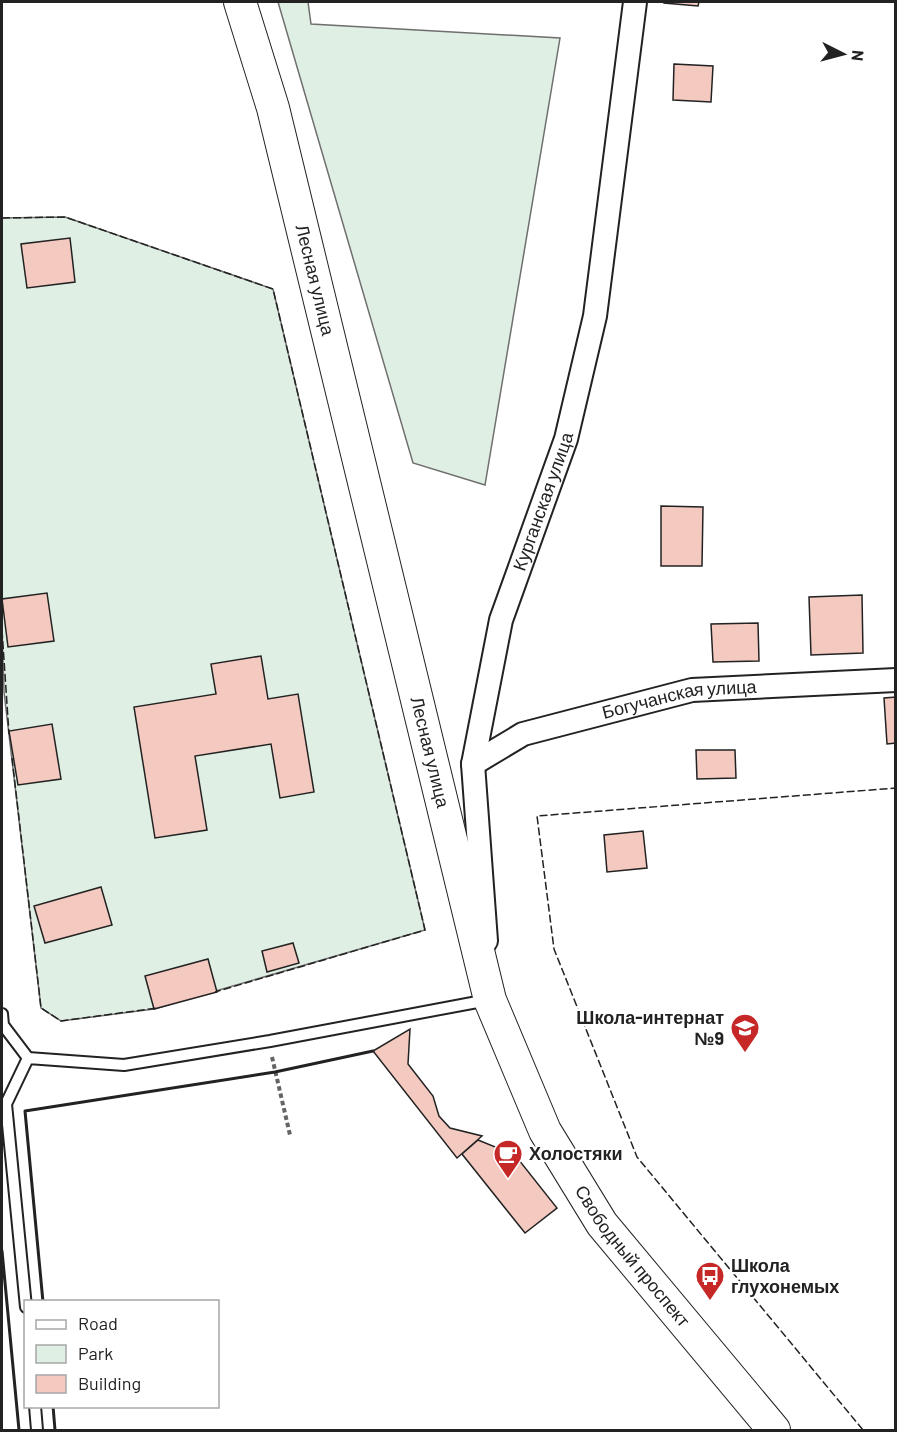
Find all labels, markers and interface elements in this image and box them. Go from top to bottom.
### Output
north arrow [813,24,873,84]
text: N [848,49,868,62]
street label: Лесная улица [292,222,340,339]
street label: Курганская улица [508,429,577,573]
street label: Богучанская улица [600,675,758,723]
street label: Лесная улица [407,694,455,811]
place label: Школа-интернат №9 [576,1006,724,1049]
school or university icon: Школа-интернат №9 [729,1012,761,1054]
cafe icon: Холостяки [492,1138,524,1180]
place label: Холостяки [529,1142,623,1164]
street label: Свободный проспект [571,1181,695,1331]
place label: Школа глухонемых [731,1254,839,1297]
bus stop icon: Школа глухонемых [694,1260,726,1302]
legend [24,1300,219,1408]
text: Road [78,1312,118,1334]
text: Park [78,1342,113,1364]
text: Building [78,1372,141,1394]

